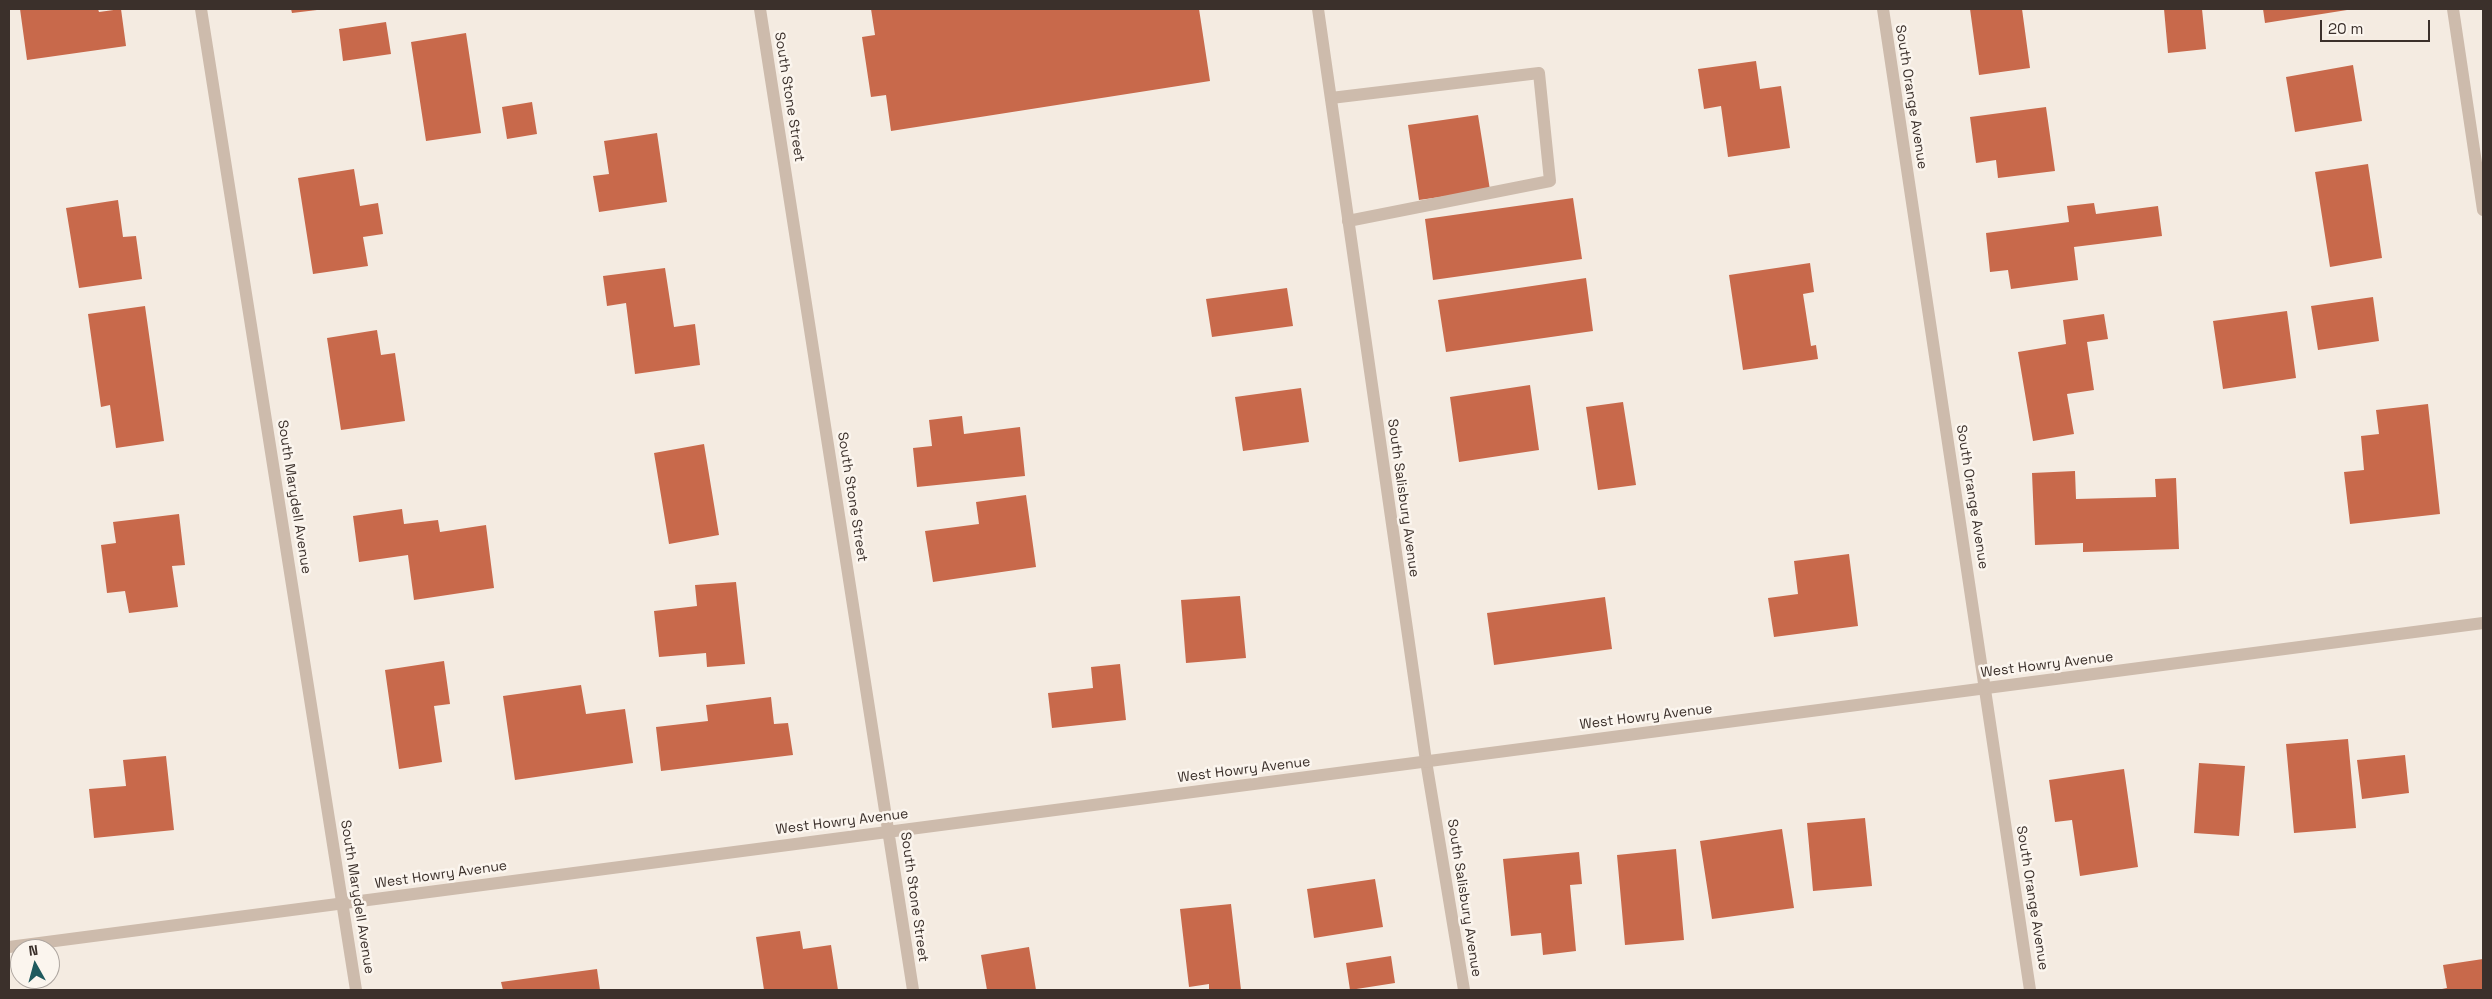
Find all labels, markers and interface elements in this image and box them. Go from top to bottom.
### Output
scale bar [2322,10,2432,42]
text: 20 m [2328,19,2363,38]
street label: South Orange Avenue [1891,24,1931,170]
street label: South Stone Street [770,31,808,163]
street label: South Salisbury Avenue [1384,418,1422,578]
street label: South Marydell Avenue [274,419,314,575]
street label: South Orange Avenue [1952,424,1992,570]
street label: South Stone Street [833,431,871,563]
street label: West Howry Avenue [1980,649,2114,681]
street label: West Howry Avenue [1579,701,1713,733]
street label: West Howry Avenue [1177,754,1311,786]
street label: West Howry Avenue [775,806,909,838]
street label: South Salisbury Avenue [1443,818,1485,978]
street label: South Marydell Avenue [337,819,377,975]
street label: South Orange Avenue [2012,825,2052,971]
street label: South Stone Street [897,831,931,963]
street label: West Howry Avenue [374,857,508,893]
north arrow [10,939,60,989]
text: N [28,941,39,960]

